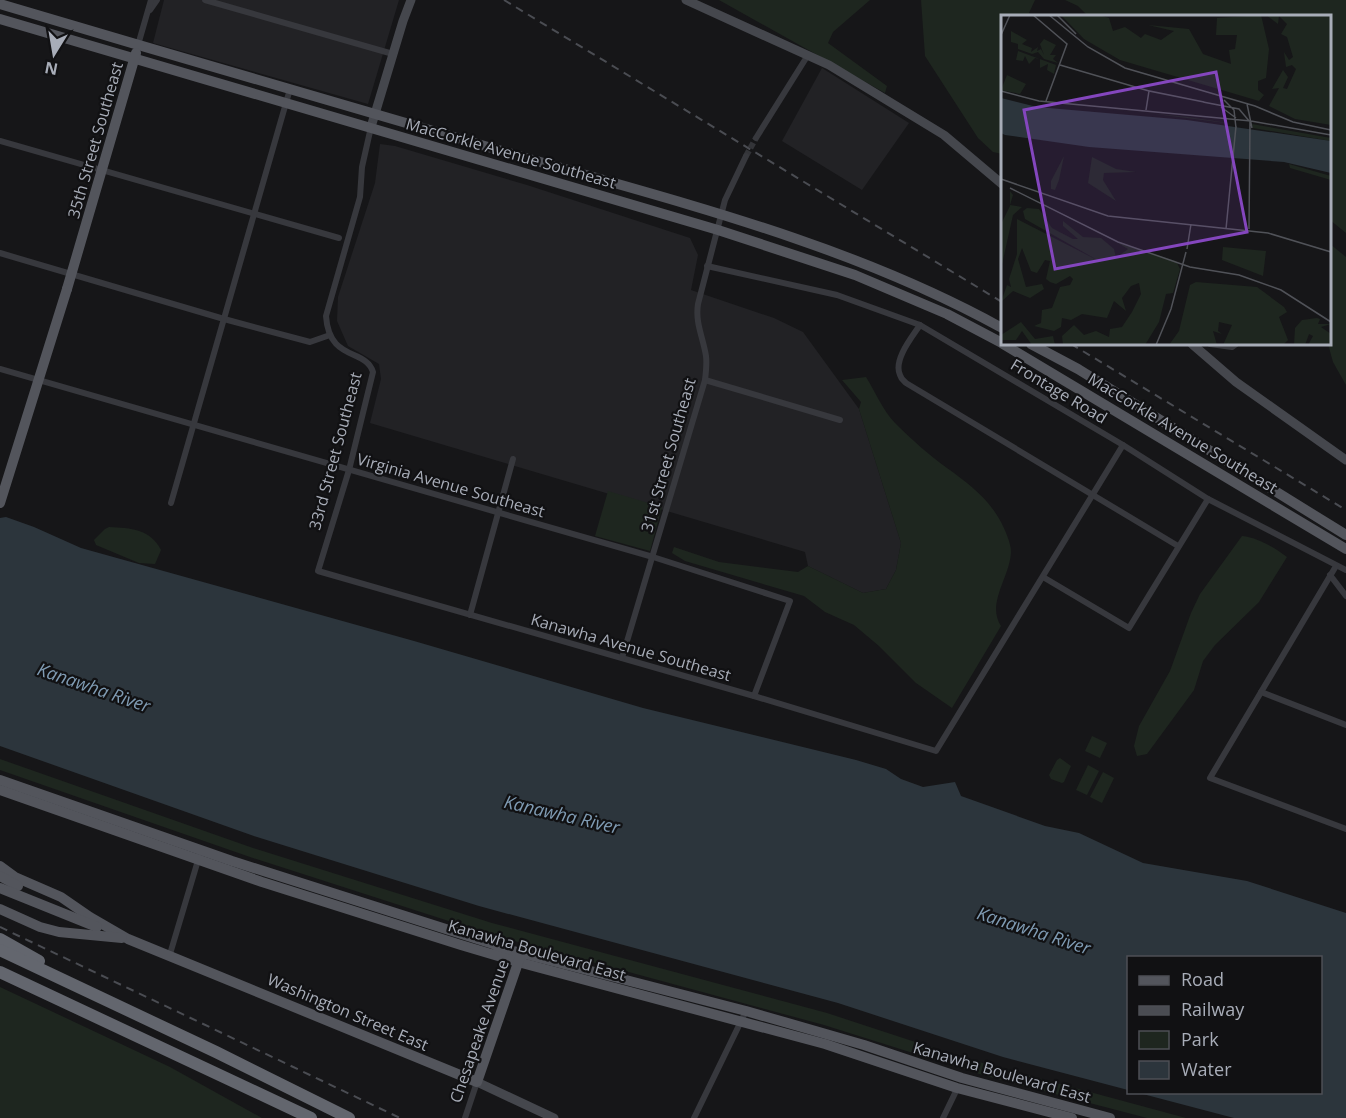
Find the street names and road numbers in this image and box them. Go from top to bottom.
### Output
street label: 35th Street Southeast [62,59,128,221]
street label: MacCorkle Avenue Southeast [403,112,619,194]
street label: Frontage Road [1007,354,1111,428]
street label: MacCorkle Avenue Southeast [1084,368,1282,499]
street label: 33rd Street Southeast [303,369,367,532]
street label: 31st Street Southeast [635,375,701,535]
street label: Virginia Avenue Southeast [354,448,548,522]
street label: Kanawha Avenue Southeast [528,608,734,686]
street label: Kanawha Boulevard East [446,914,629,986]
street label: Chesapeake Avenue [444,956,514,1106]
street label: Washington Street East [264,968,432,1056]
street label: Kanawha Boulevard East [911,1036,1094,1108]

